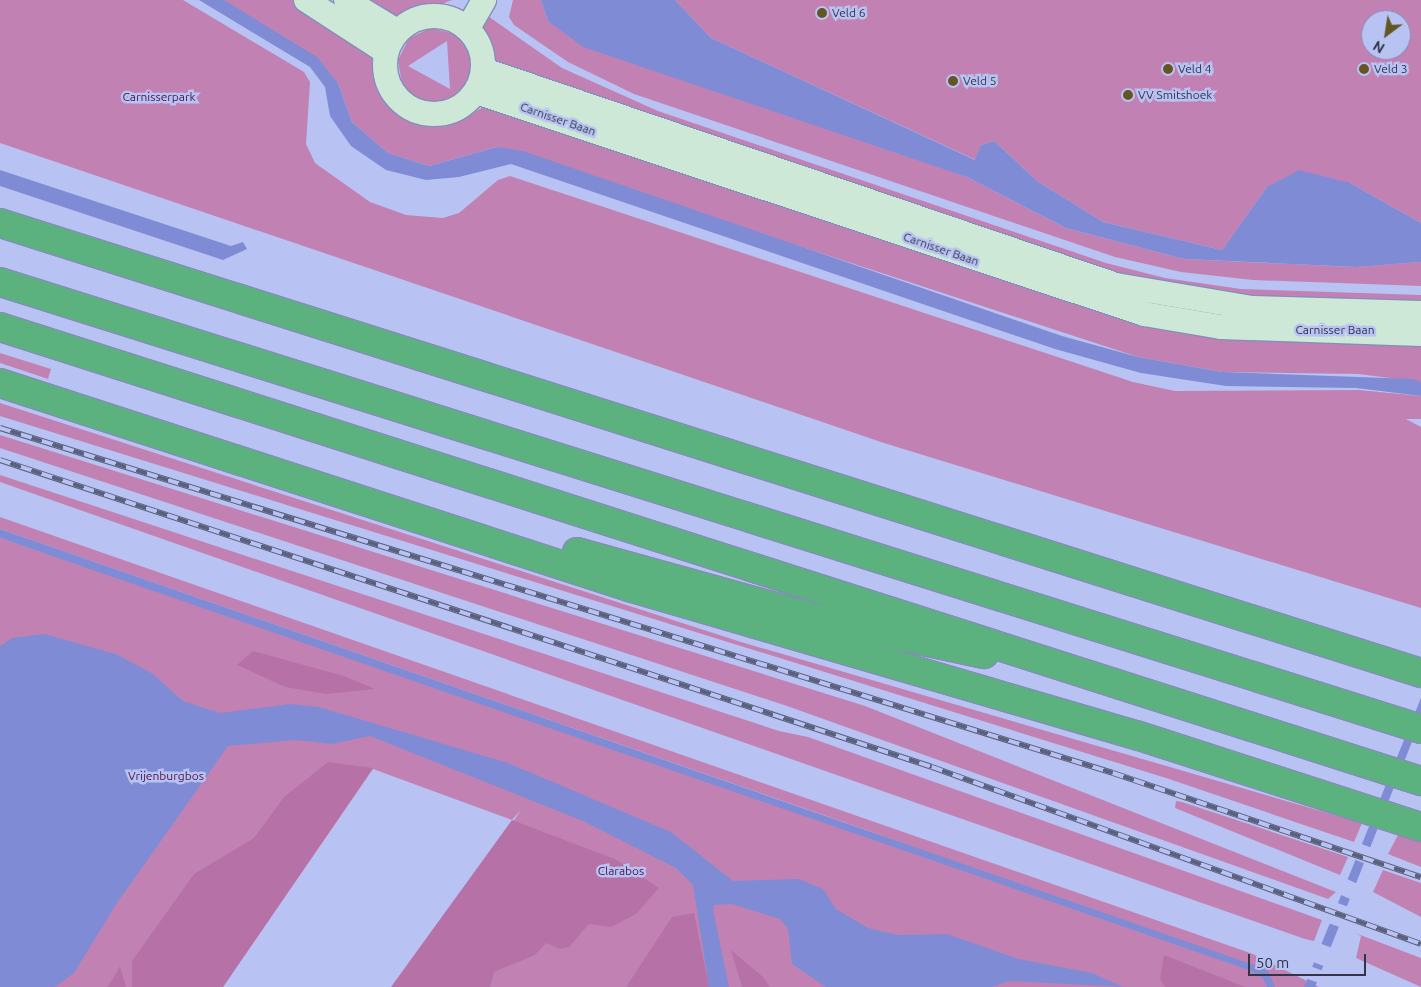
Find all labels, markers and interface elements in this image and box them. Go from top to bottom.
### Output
place label: Veld 6 [832,6,865,20]
marker: Veld 6 [816,7,828,19]
north arrow [1361,10,1411,60]
text: N [1370,37,1387,57]
place label: Veld 4 [1178,62,1211,76]
place label: Veld 3 [1374,62,1407,76]
marker: Veld 4 [1162,63,1174,75]
marker: Veld 3 [1358,63,1370,75]
place label: Veld 5 [963,74,996,88]
marker: Veld 5 [947,75,959,87]
place label: VV Smitshoek [1138,88,1212,102]
marker: VV Smitshoek [1122,89,1134,101]
park label: Carnisserpark [122,90,196,104]
street label: Carnisser Baan [518,99,598,139]
street label: Carnisser Baan [901,229,981,269]
street label: Carnisser Baan [1296,323,1374,337]
park label: Vrijenburgbos [128,769,204,783]
park label: Clarabos [598,864,644,878]
scale bar [1251,944,1368,976]
text: 50 m [1256,954,1289,971]

